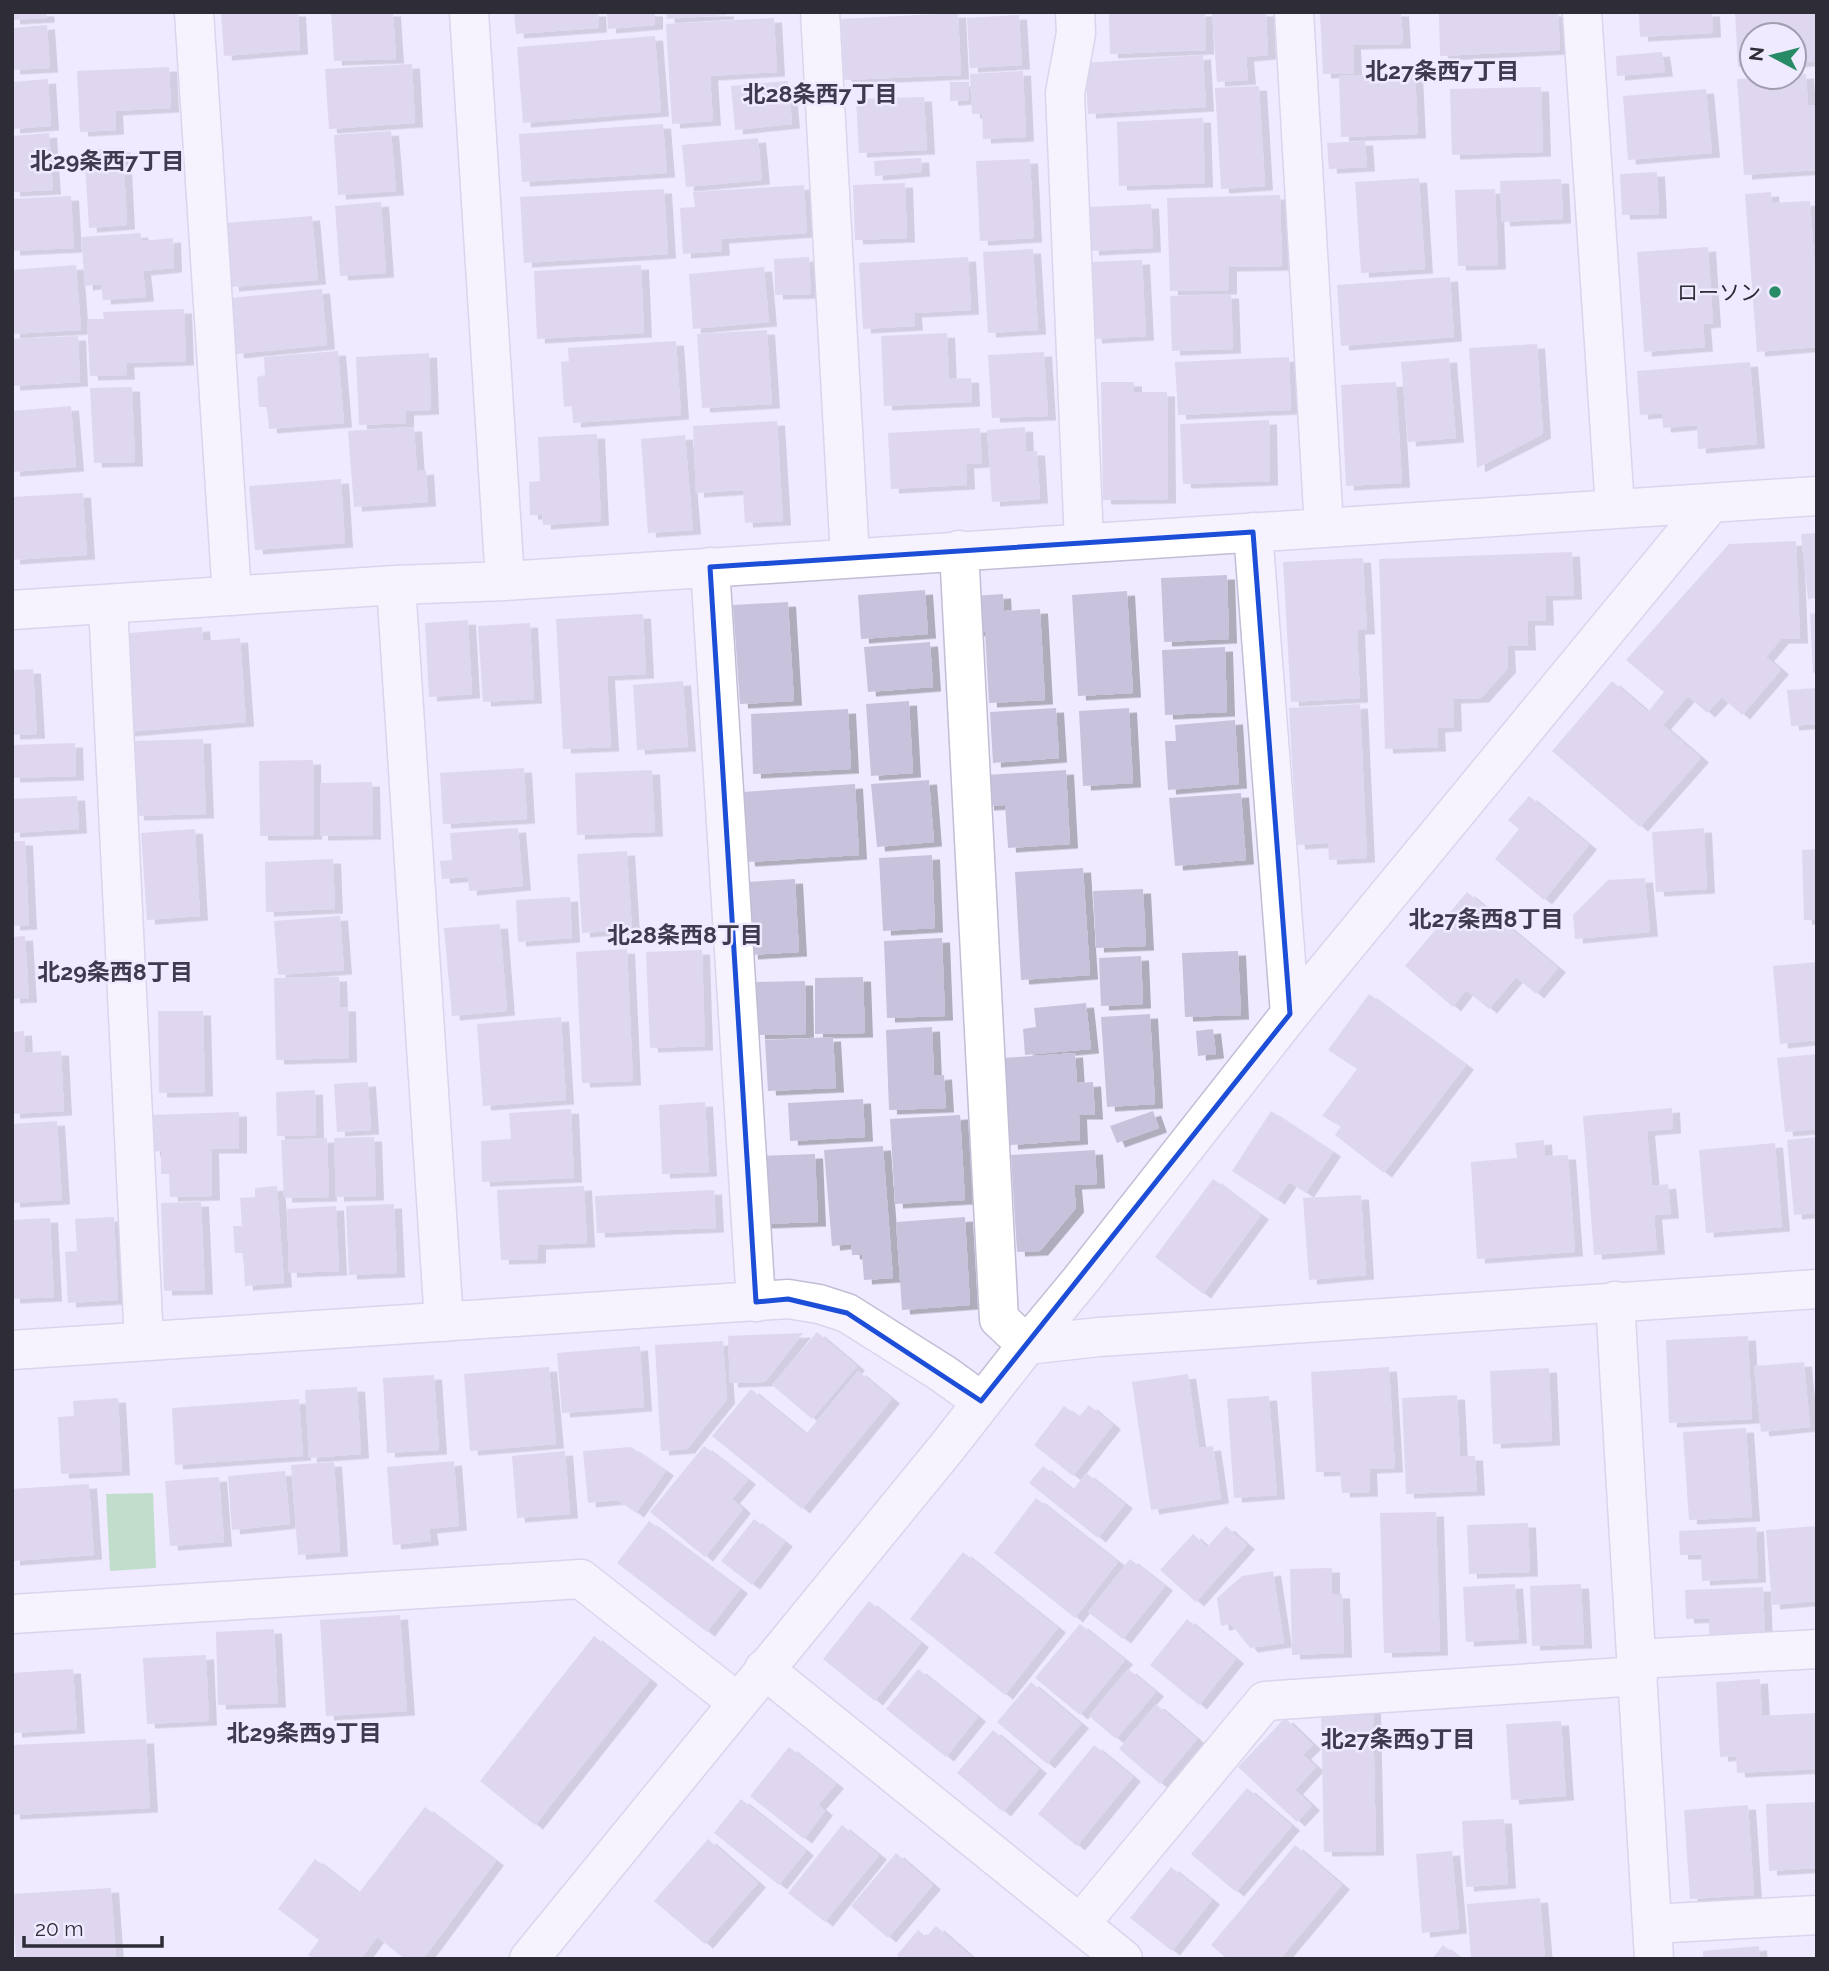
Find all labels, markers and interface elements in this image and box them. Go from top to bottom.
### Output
north arrow [1738,21,1808,91]
text: N [1744,45,1768,62]
district label: 北27条西7丁目 [1365,57,1519,84]
district label: 北28条西7丁目 [743,80,897,107]
district label: 北29条西7丁目 [30,147,184,174]
place label: ローソン [1677,280,1761,305]
marker: ローソン [1767,284,1783,300]
district label: 北27条西8丁目 [1409,905,1563,932]
district label: 北28条西8丁目 [607,921,763,948]
district label: 北29条西8丁目 [37,958,193,985]
district label: 北29条西9丁目 [226,1719,382,1746]
district label: 北27条西9丁目 [1321,1725,1475,1752]
scale bar [24,1904,163,1948]
text: 20 m [35,1916,83,1941]

